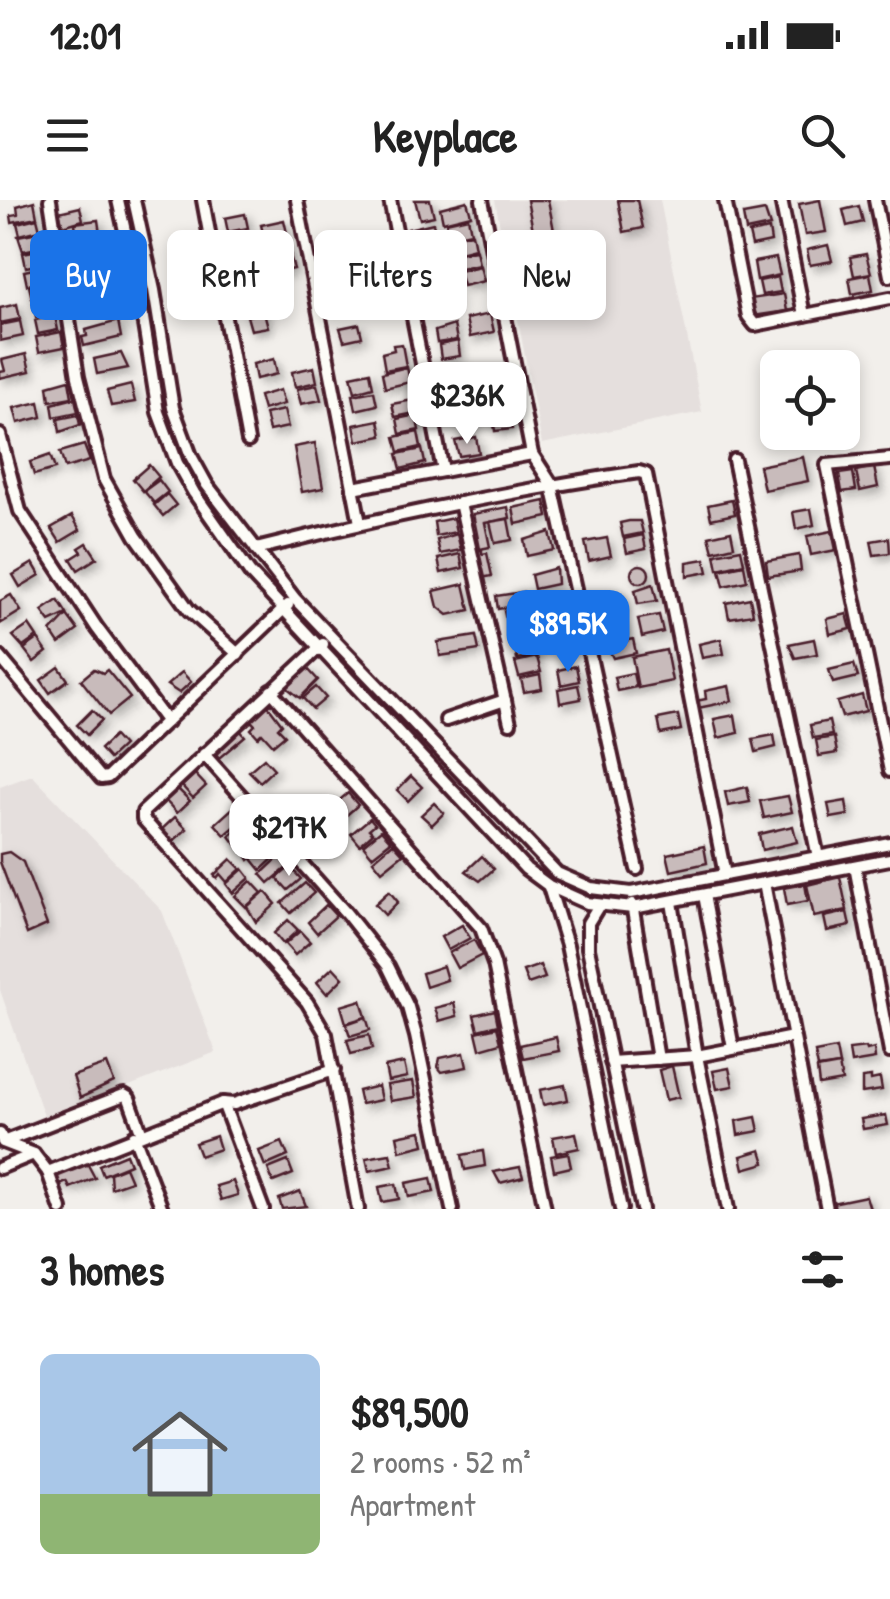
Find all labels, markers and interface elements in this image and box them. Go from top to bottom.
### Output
text: 12:01 [50,9,121,61]
text: Keyplace [373,105,517,166]
icon: menu [40,108,95,163]
icon: search [795,108,850,163]
chip: Buy [30,230,147,320]
chip: Rent [167,230,294,320]
chip: Filters [314,230,467,320]
chip: New [487,230,606,320]
map controls [760,350,860,450]
button: locate [760,350,860,450]
pin: $236K [397,362,537,447]
text: $236K [429,373,505,416]
pin: $89.5K [487,590,649,675]
text: $89.5K [529,601,607,644]
pin: $217K [219,794,359,879]
text: $217K [251,805,327,848]
text: 3 homes [40,1241,165,1298]
icon: filters [795,1242,850,1297]
text: $89,500 [350,1383,469,1440]
icon: home [120,1394,240,1514]
text: 2 rooms · 52 m² [350,1440,531,1483]
text: Apartment [350,1483,475,1526]

